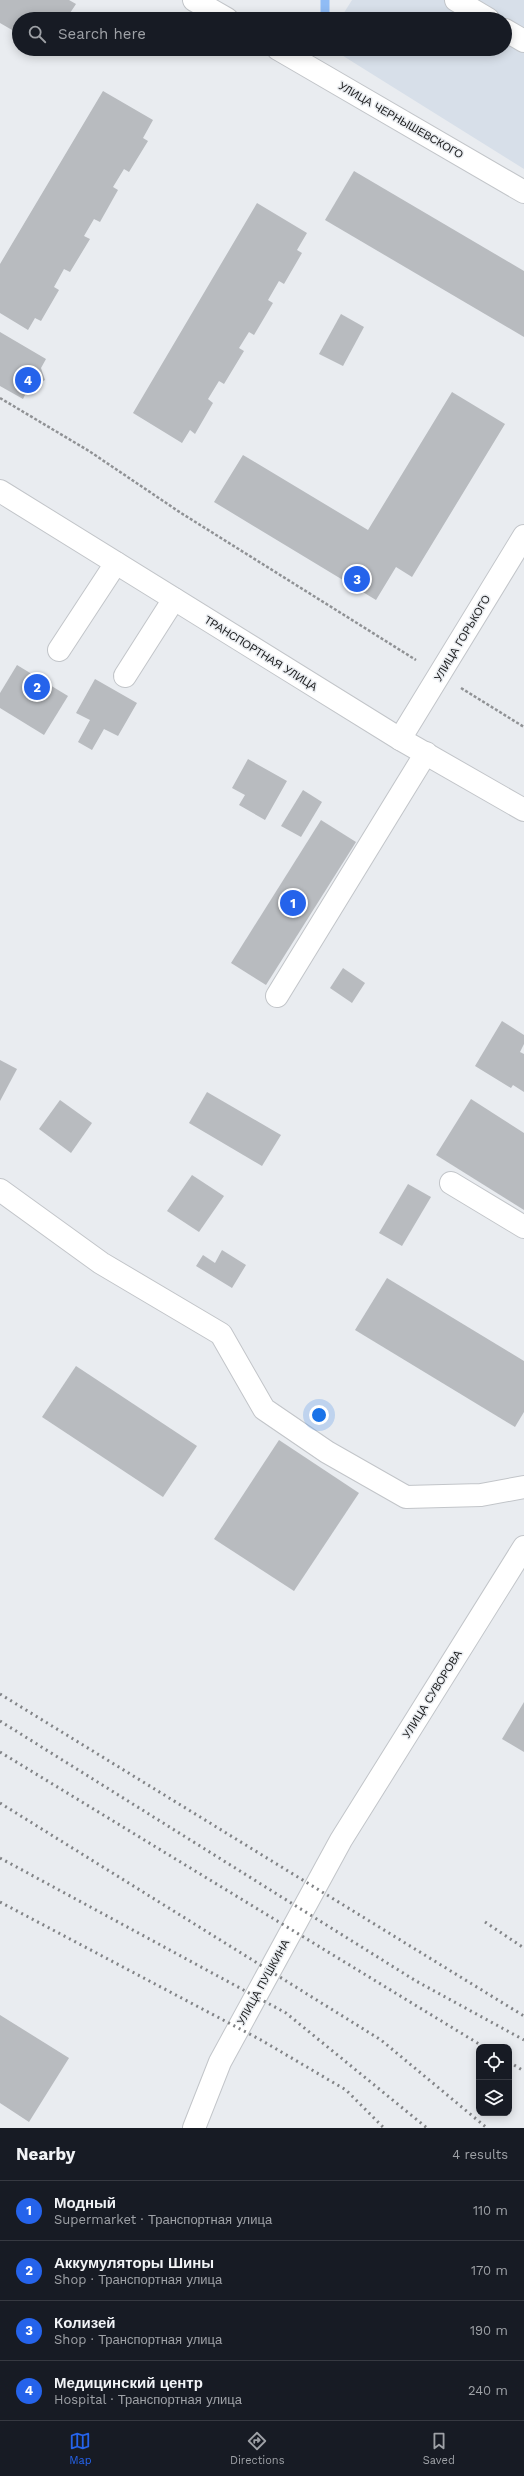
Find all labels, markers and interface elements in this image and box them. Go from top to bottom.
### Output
search box [12,12,512,56]
icon: search [26,23,48,45]
text: Search here [58,25,146,43]
street label: УЛИЦА ЧЕРНЫШЕВСКОГО [336,79,466,162]
pin: 4 [15,365,41,395]
pin: 3 [344,564,370,594]
street label: УЛИЦА ГОРЬКОГО [432,592,494,684]
street label: ТРАНСПОРТНАЯ УЛИЦА [202,613,320,694]
pin: 2 [24,672,50,702]
pin: 1 [280,888,306,918]
your location [309,1405,329,1425]
street label: УЛИЦА СУВОРОВА [400,1647,465,1741]
street label: УЛИЦА ПУШКИНА [235,1937,293,2027]
map controls [476,2044,512,2116]
button: locate [476,2044,512,2080]
button: layers [476,2080,512,2116]
text: Nearby [16,2144,75,2164]
text: 4 results [452,2147,508,2162]
text: Модный [54,2194,116,2212]
text: 1 [26,2203,32,2218]
text: 110 m [473,2203,508,2218]
text: Supermarket · Транспортная улица [54,2212,272,2227]
text: Аккумуляторы Шины [54,2254,214,2272]
text: 2 [25,2263,33,2278]
text: 170 m [471,2263,508,2278]
text: Shop · Транспортная улица [54,2272,222,2287]
text: Колизей [54,2314,116,2332]
text: 3 [25,2323,33,2338]
text: 190 m [470,2323,508,2338]
text: Shop · Транспортная улица [54,2332,222,2347]
text: Медицинский центр [54,2374,203,2392]
text: 4 [25,2383,33,2398]
text: 240 m [468,2383,508,2398]
text: Hospital · Транспортная улица [54,2392,242,2407]
tab: Map [69,2430,92,2467]
tab: Directions [230,2430,284,2467]
tab: Saved [423,2430,455,2467]

